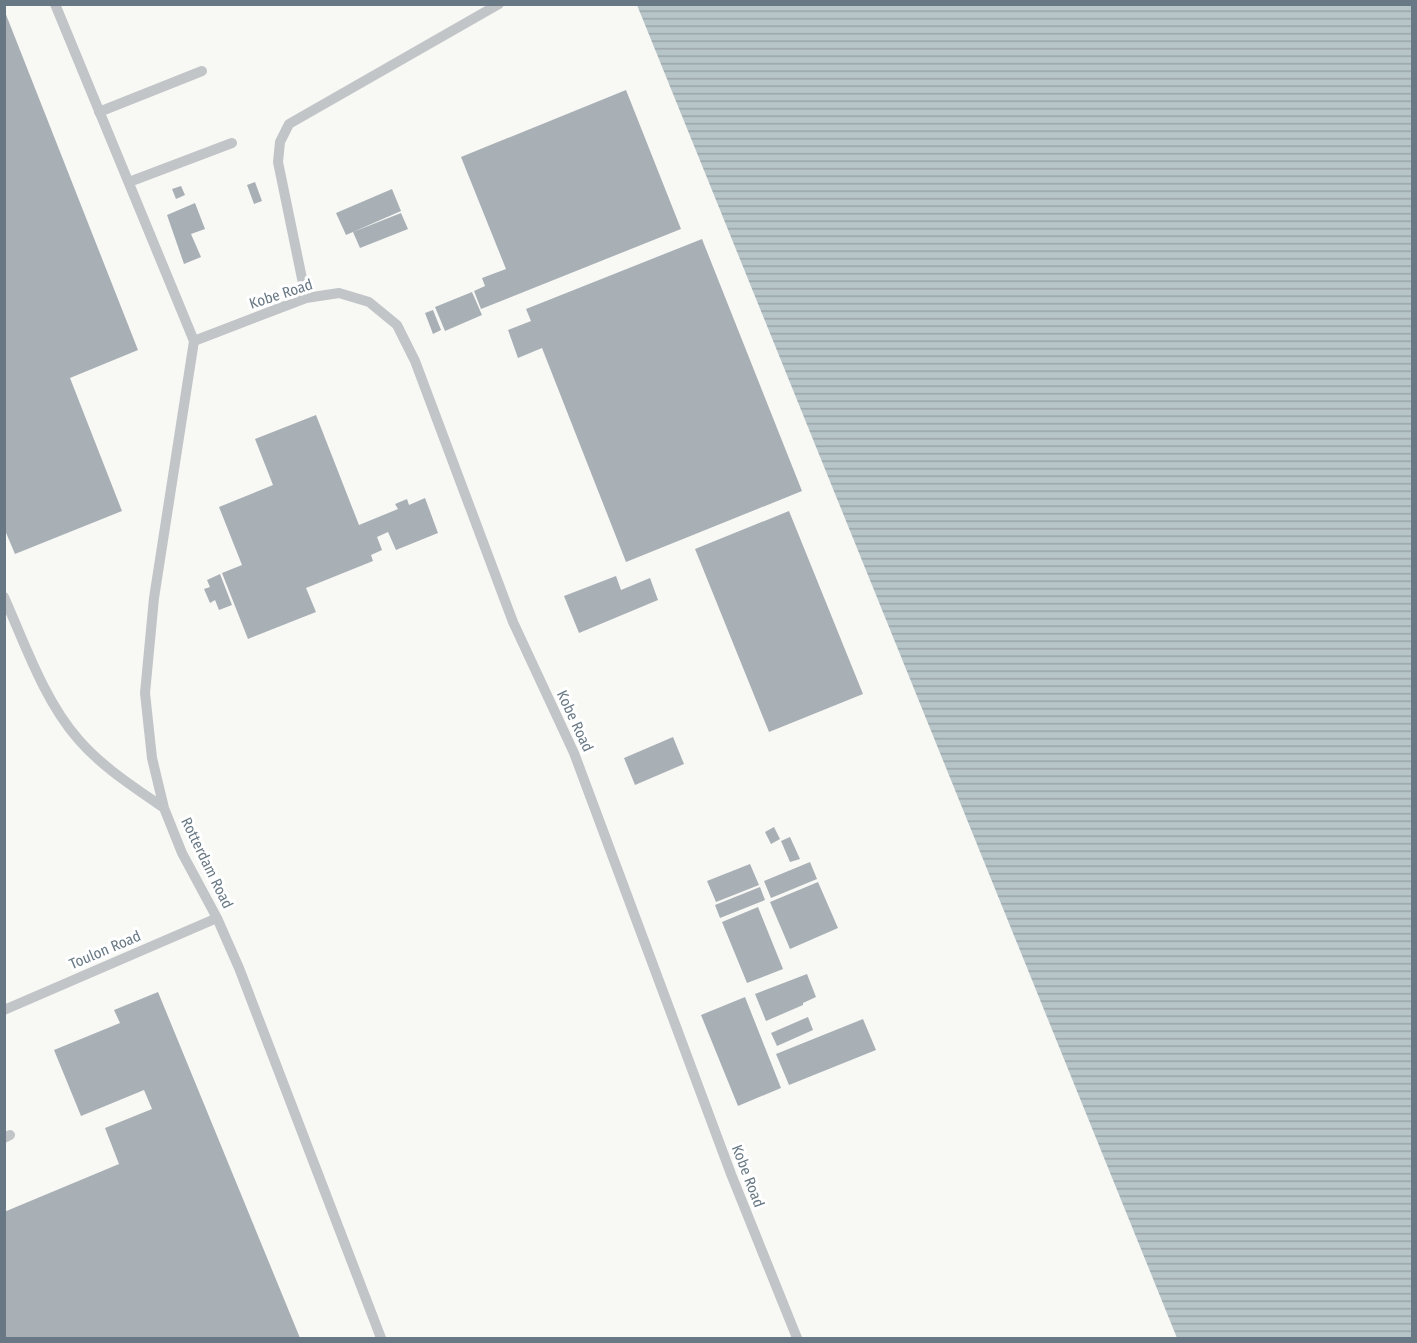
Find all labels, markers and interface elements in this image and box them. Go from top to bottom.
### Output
street label: Kobe Road [247,275,315,313]
street label: Kobe Road [553,687,597,755]
street label: Rotterdam Road [177,814,237,912]
street label: Toulon Road [66,927,144,973]
street label: Kobe Road [728,1142,768,1210]

